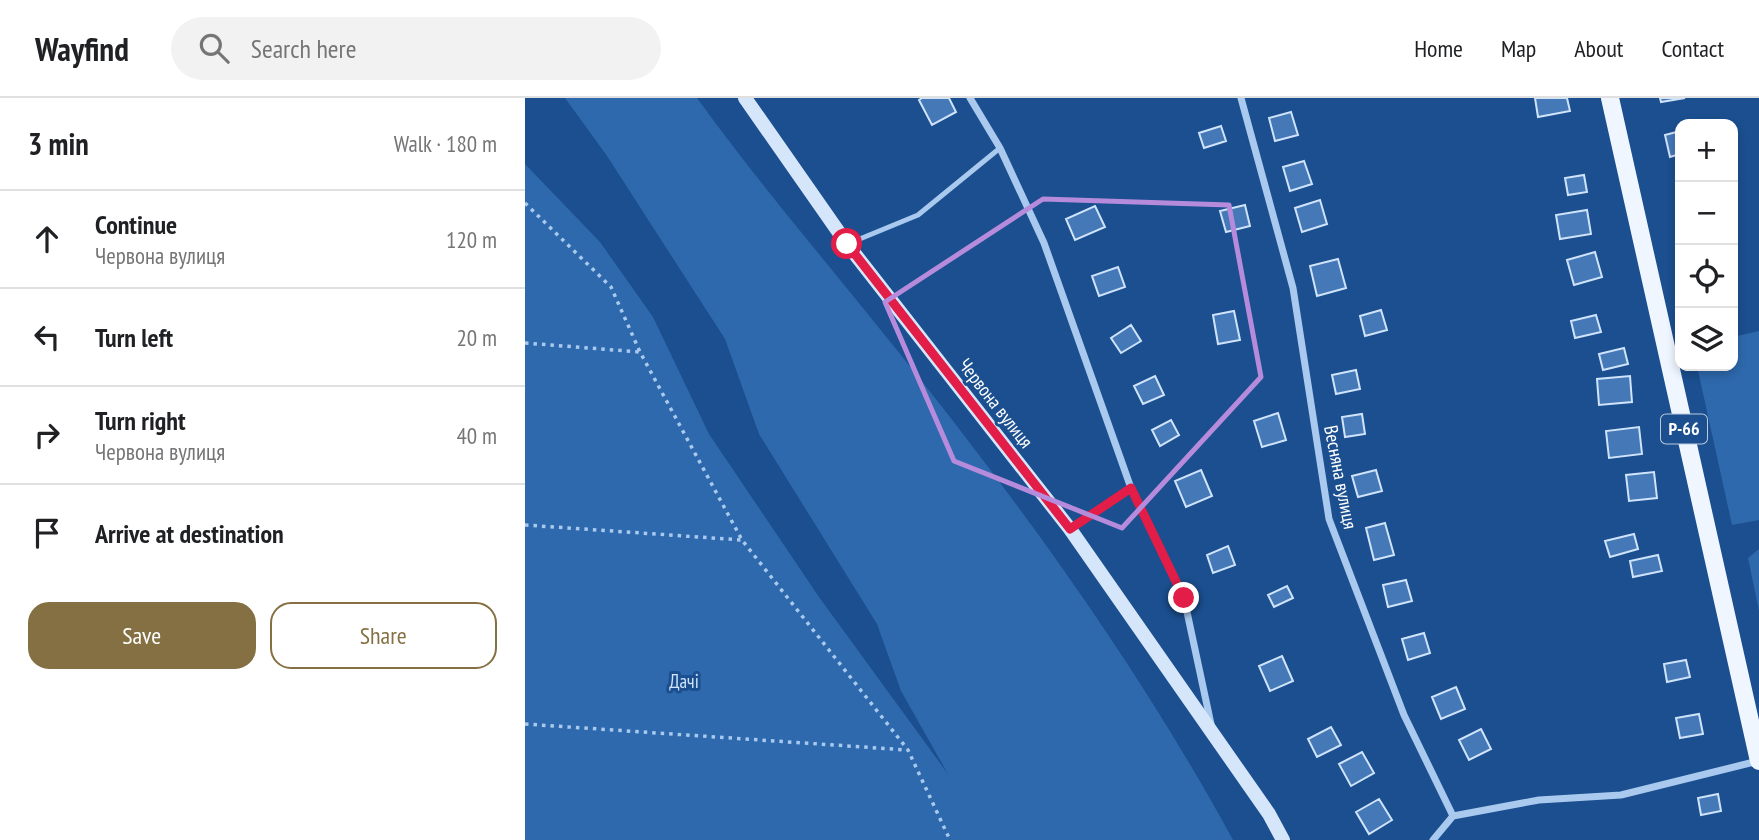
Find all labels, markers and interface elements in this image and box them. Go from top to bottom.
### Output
search box [171,17,661,80]
text: Wayfind [35,27,129,70]
icon: search [195,29,233,67]
text: Search here [251,32,356,65]
text: Home [1414,33,1463,64]
text: Map [1501,33,1536,64]
text: About [1574,33,1623,64]
text: Contact [1661,33,1724,64]
map controls [1675,119,1738,371]
button: + [1675,119,1738,182]
text: 3 min [28,124,89,163]
text: Walk · 180 m [394,129,497,158]
button: − [1675,182,1738,245]
text: Continue [95,208,177,241]
icon: ahead [28,220,66,258]
text: 120 m [446,225,497,254]
route start [831,228,862,259]
text: Червона вулиця [95,241,225,270]
button: locate [1675,245,1738,308]
button: layers [1675,308,1738,371]
icon: left [28,318,66,356]
text: Turn left [95,321,173,354]
text: 20 m [456,323,497,352]
street label: Червона вулиця [953,353,1039,453]
text: Turn right [95,404,186,437]
road number: Р-66 [1661,414,1707,444]
icon: right [28,416,66,454]
text: 40 m [456,421,497,450]
street label: Весняна вулиця [1319,423,1363,531]
text: Червона вулиця [95,437,225,466]
icon: arrive [28,514,66,552]
text: Arrive at destination [95,517,284,550]
route end [1168,582,1199,613]
button: Save [28,602,256,669]
button: Share [270,602,497,669]
park label: Дачі [669,669,699,693]

